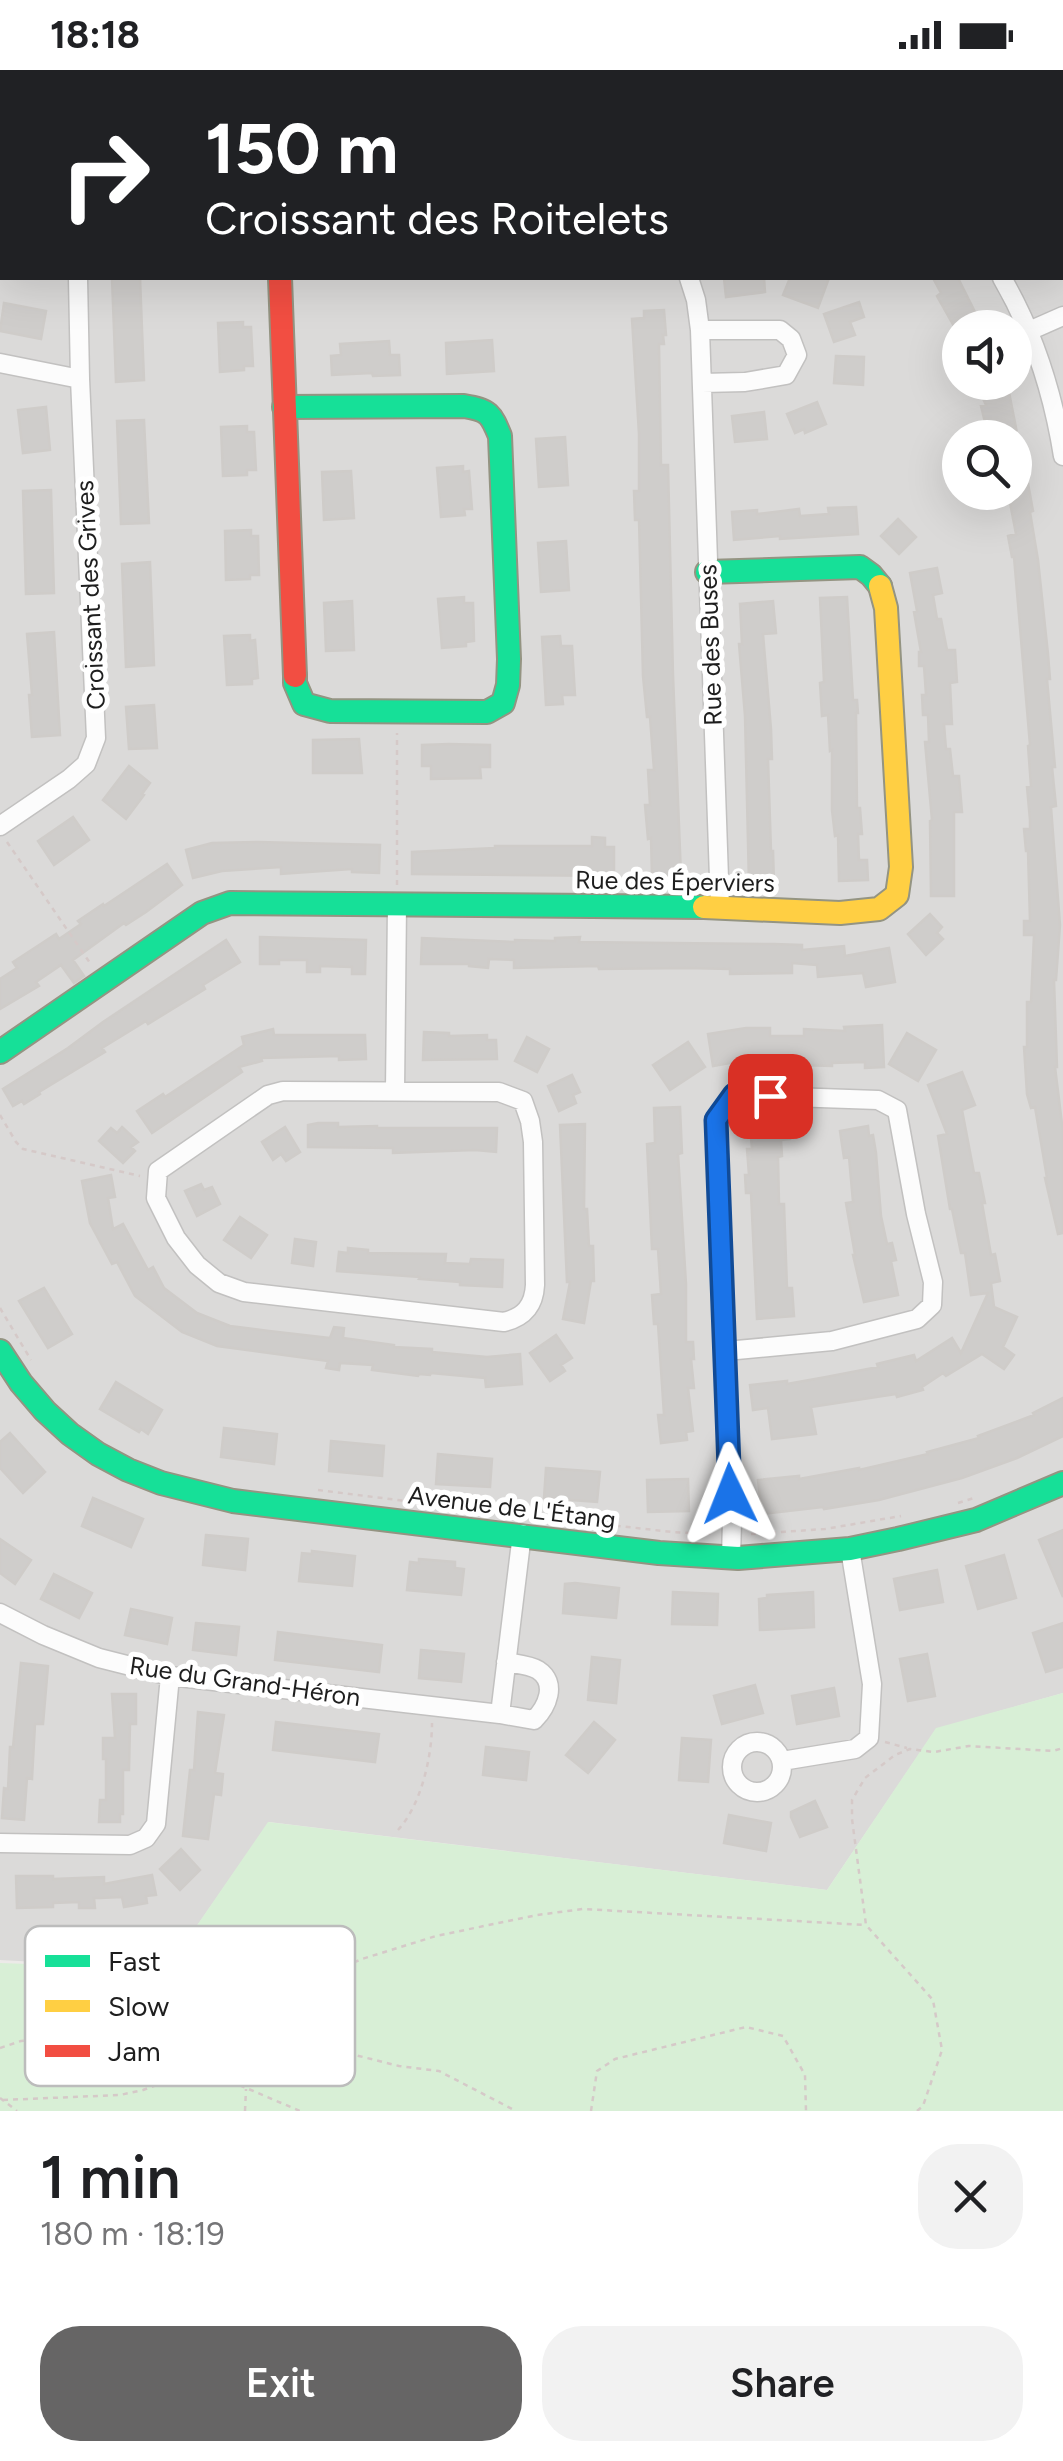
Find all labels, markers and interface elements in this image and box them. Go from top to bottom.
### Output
text: 18:18 [50,12,140,58]
text: 150 m [205,106,398,191]
icon: right [40,110,170,240]
text: Croissant des Roitelets [205,191,669,245]
map controls [942,310,1032,510]
button: sound [942,310,1032,400]
button: search [942,420,1032,510]
street label: Croissant des Grives [69,479,111,711]
street label: Rue des Buses [692,564,728,726]
street label: Rue des Éperviers [575,864,775,898]
pin [728,1054,813,1139]
icon: arrive [743,1069,798,1124]
position arrow [678,1442,782,1546]
street label: Avenue de L'Étang [407,1479,617,1535]
street label: Rue du Grand-Héron [128,1650,362,1712]
legend [25,1926,355,2086]
text: Fast [108,1944,161,1978]
text: Slow [108,1989,169,2023]
text: Jam [108,2034,161,2068]
text: 1 min [40,2141,180,2213]
button: close [918,2144,1023,2249]
text: 180 m · 18:19 [40,2215,225,2253]
button: Exit [40,2326,522,2441]
button: Share [542,2326,1023,2441]

